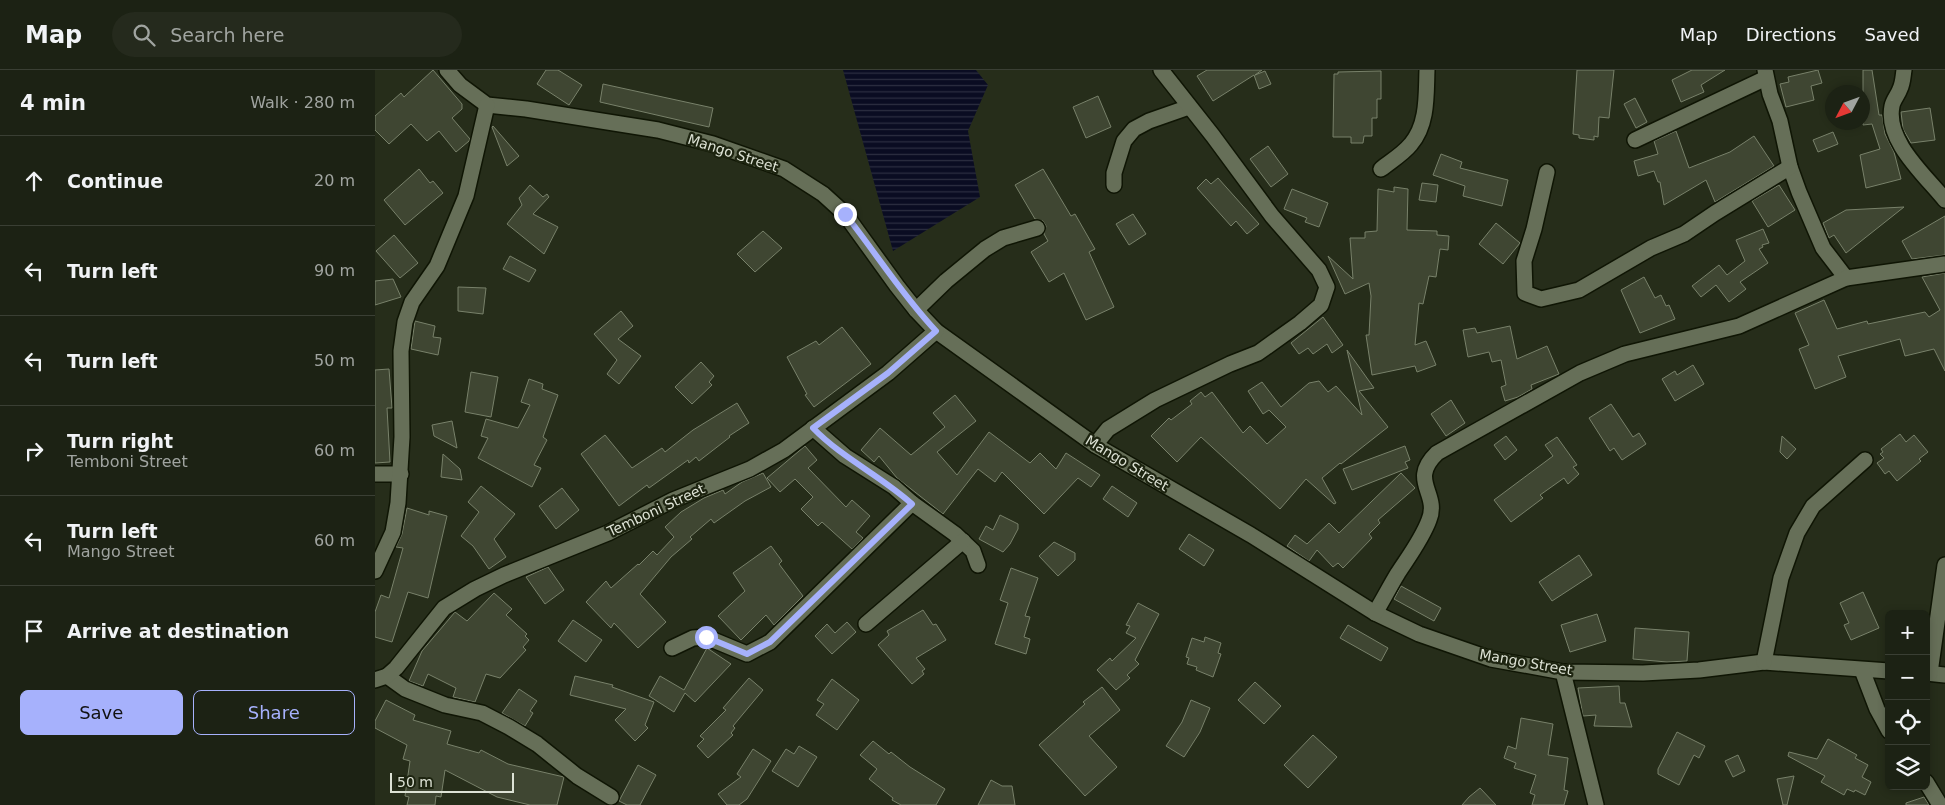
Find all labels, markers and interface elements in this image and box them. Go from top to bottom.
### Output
search box [112,12,462,57]
text: Map [25,21,82,49]
icon: search [130,21,158,49]
text: Search here [170,24,284,46]
text: Map [1680,24,1718,45]
text: Directions [1746,24,1836,45]
text: Saved [1864,24,1920,45]
north arrow [1825,85,1870,130]
text: 4 min [20,91,86,115]
text: Walk · 280 m [250,93,355,112]
street label: Mango Street [686,131,781,175]
icon: ahead [20,167,48,195]
text: Continue [67,170,163,192]
text: 20 m [314,171,355,190]
route end [834,203,857,226]
icon: left [20,257,48,285]
text: Turn left [67,260,158,282]
text: 90 m [314,261,355,280]
icon: left [20,347,48,375]
text: Turn left [67,350,158,372]
text: 50 m [314,351,355,370]
text: Turn right [67,430,173,452]
street label: Mango Street [1083,432,1172,494]
icon: right [20,437,48,465]
text: 60 m [314,441,355,460]
text: Temboni Street [67,452,188,471]
street label: Temboni Street [604,480,708,540]
text: Turn left [67,520,158,542]
icon: left [20,527,48,555]
text: 60 m [314,531,355,550]
text: Mango Street [67,542,174,561]
map controls [1885,610,1930,790]
button: + [1885,610,1930,655]
icon: arrive [20,617,48,645]
text: Arrive at destination [67,620,289,642]
route start [695,626,718,649]
street label: Mango Street [1478,646,1574,678]
button: − [1885,655,1930,700]
button: Save [20,690,183,735]
button: Share [193,690,355,735]
button: locate [1885,700,1930,745]
button: layers [1885,745,1930,790]
scale bar [390,770,514,793]
text: 50 m [397,774,433,790]

